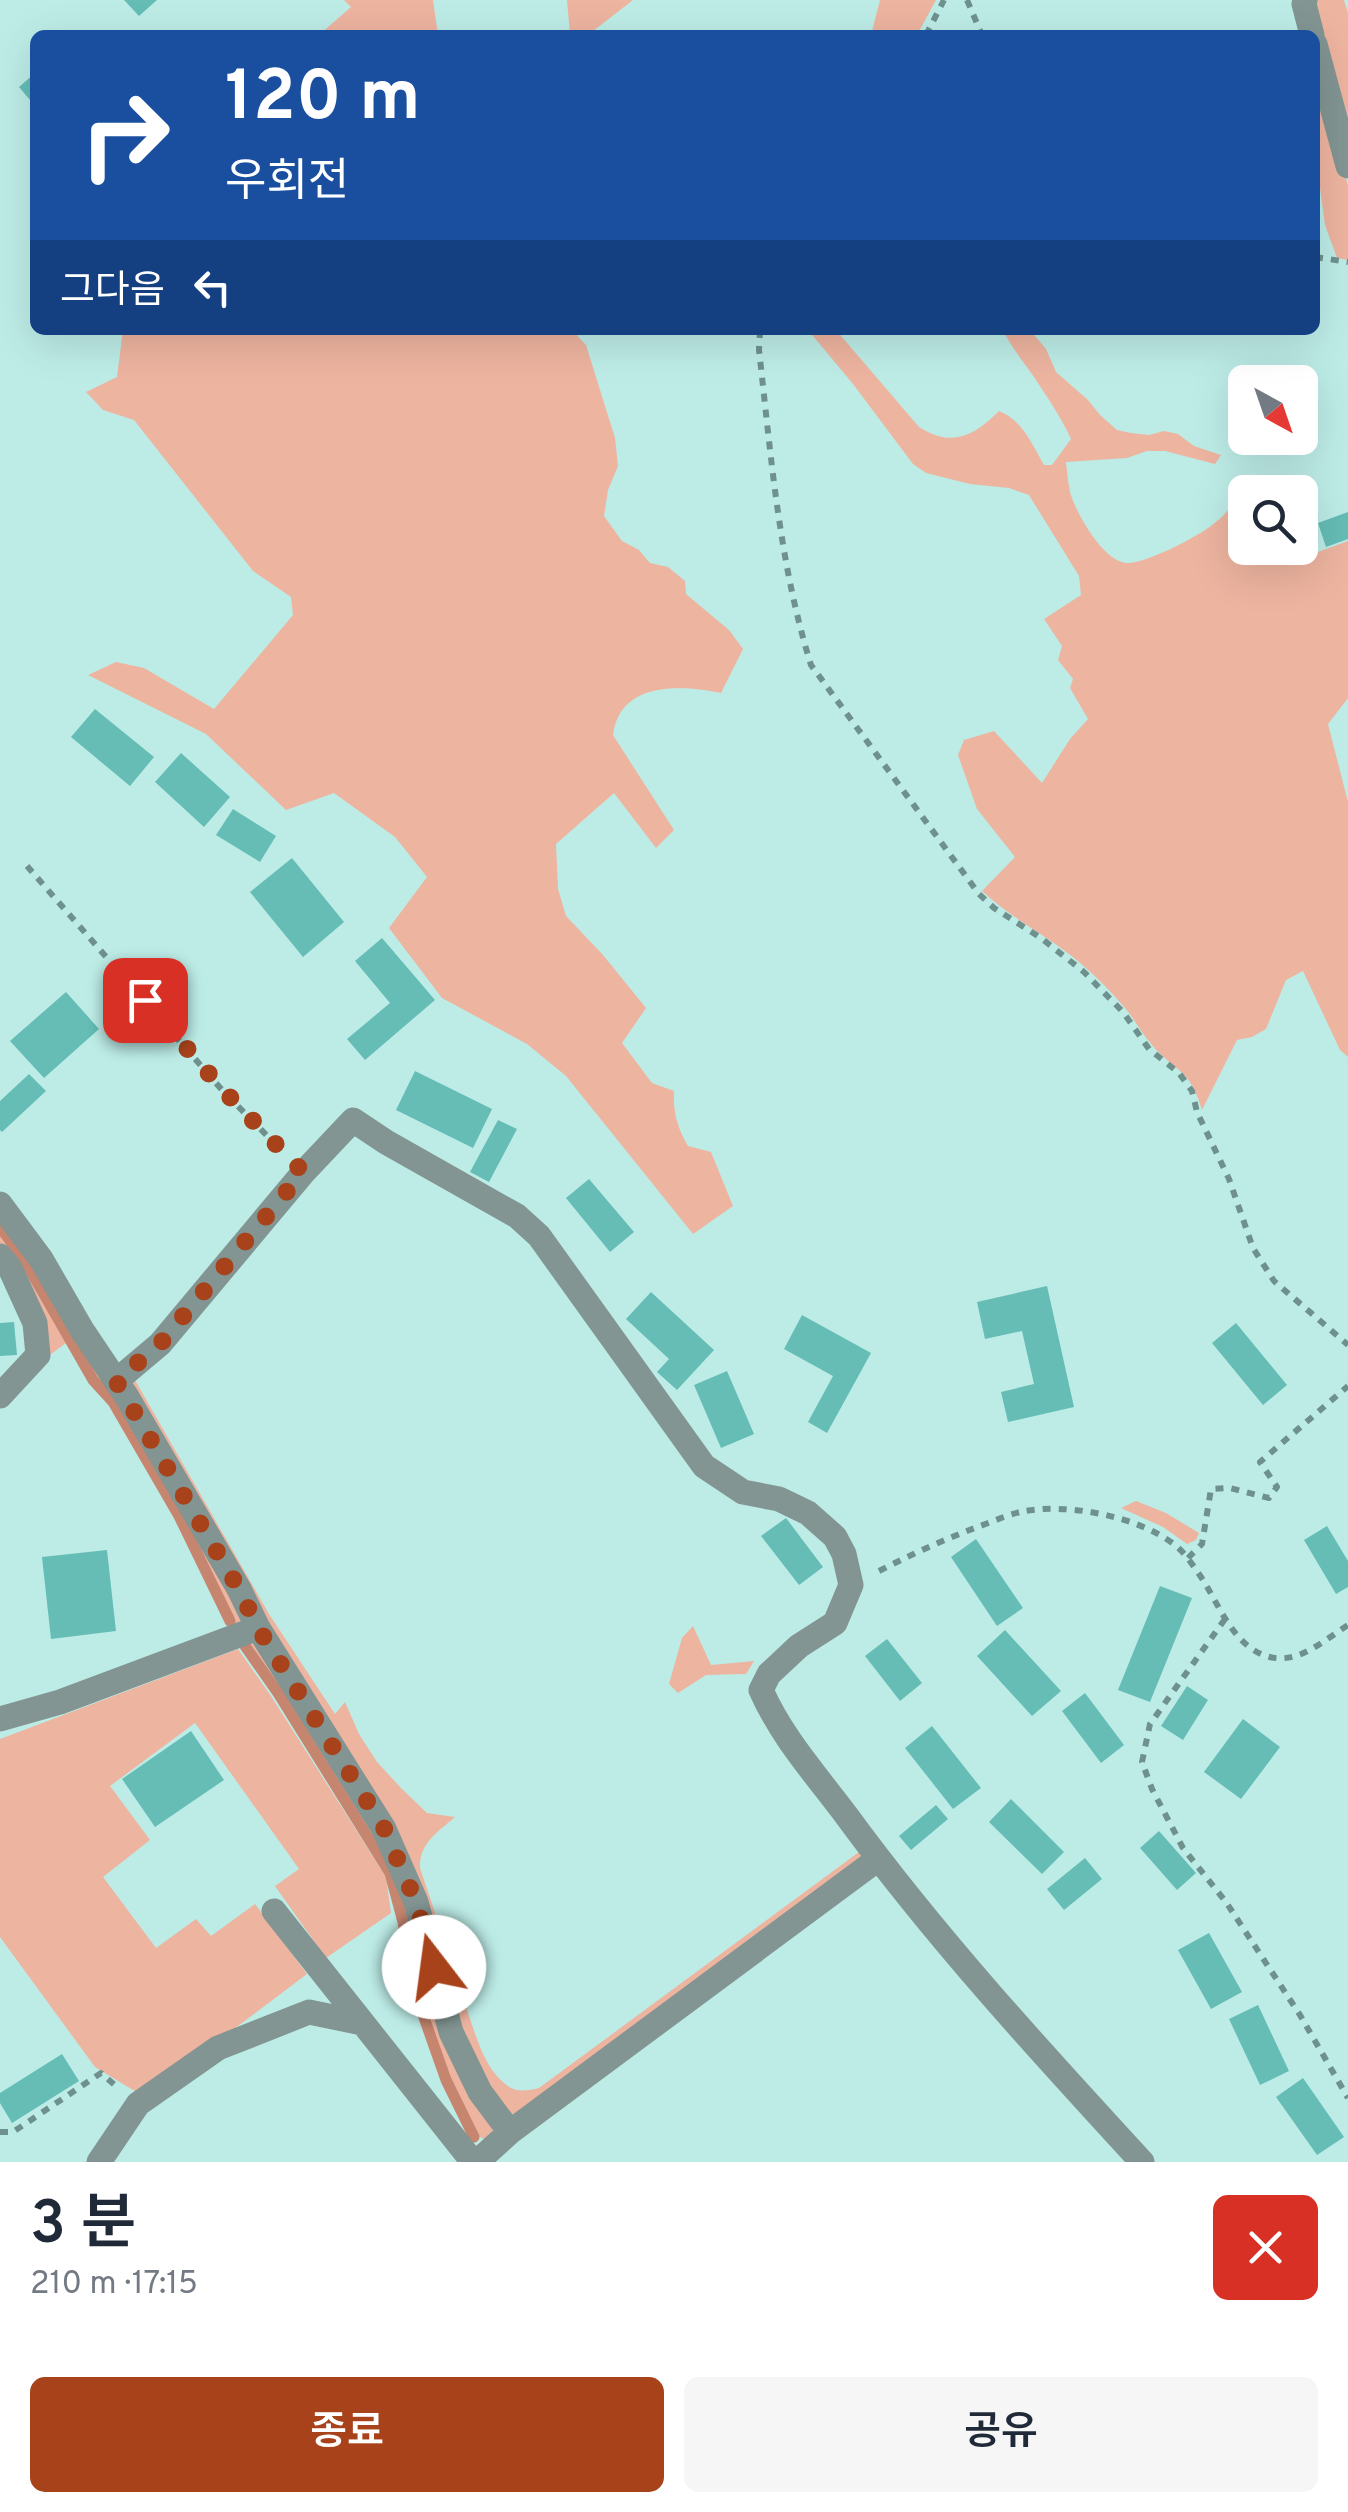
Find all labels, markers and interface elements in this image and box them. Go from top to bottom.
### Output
text: 120 m [225,56,421,145]
icon: right [60,70,190,200]
text: 우회전 [225,155,349,212]
icon: left [185,260,240,315]
text: 그다음 [60,268,165,317]
north arrow [1228,365,1318,455]
map controls [1228,365,1318,565]
button: search [1228,475,1318,565]
pin [103,958,188,1043]
icon: arrive [118,973,173,1028]
position arrow [382,1915,486,2019]
text: 3 분 [30,2189,136,2265]
button: close [1213,2195,1318,2300]
text: 210 m · 17:15 [30,2265,198,2305]
button: 종료 [30,2377,664,2492]
button: 공유 [684,2377,1318,2492]

